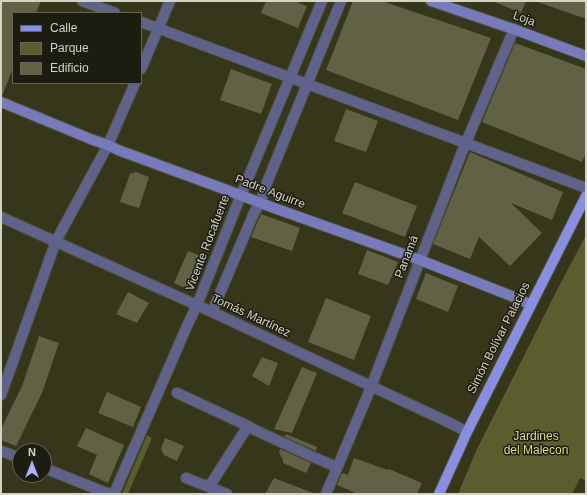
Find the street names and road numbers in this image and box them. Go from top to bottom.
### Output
street label: Loja [511,8,537,30]
street label: Padre Aguirre [233,172,307,212]
street label: Vicente Rocafuerte [183,193,233,293]
street label: Panamá [392,234,422,280]
street label: Simón Bolívar Palacios [465,280,533,396]
street label: Tomás Martínez [209,291,293,341]

